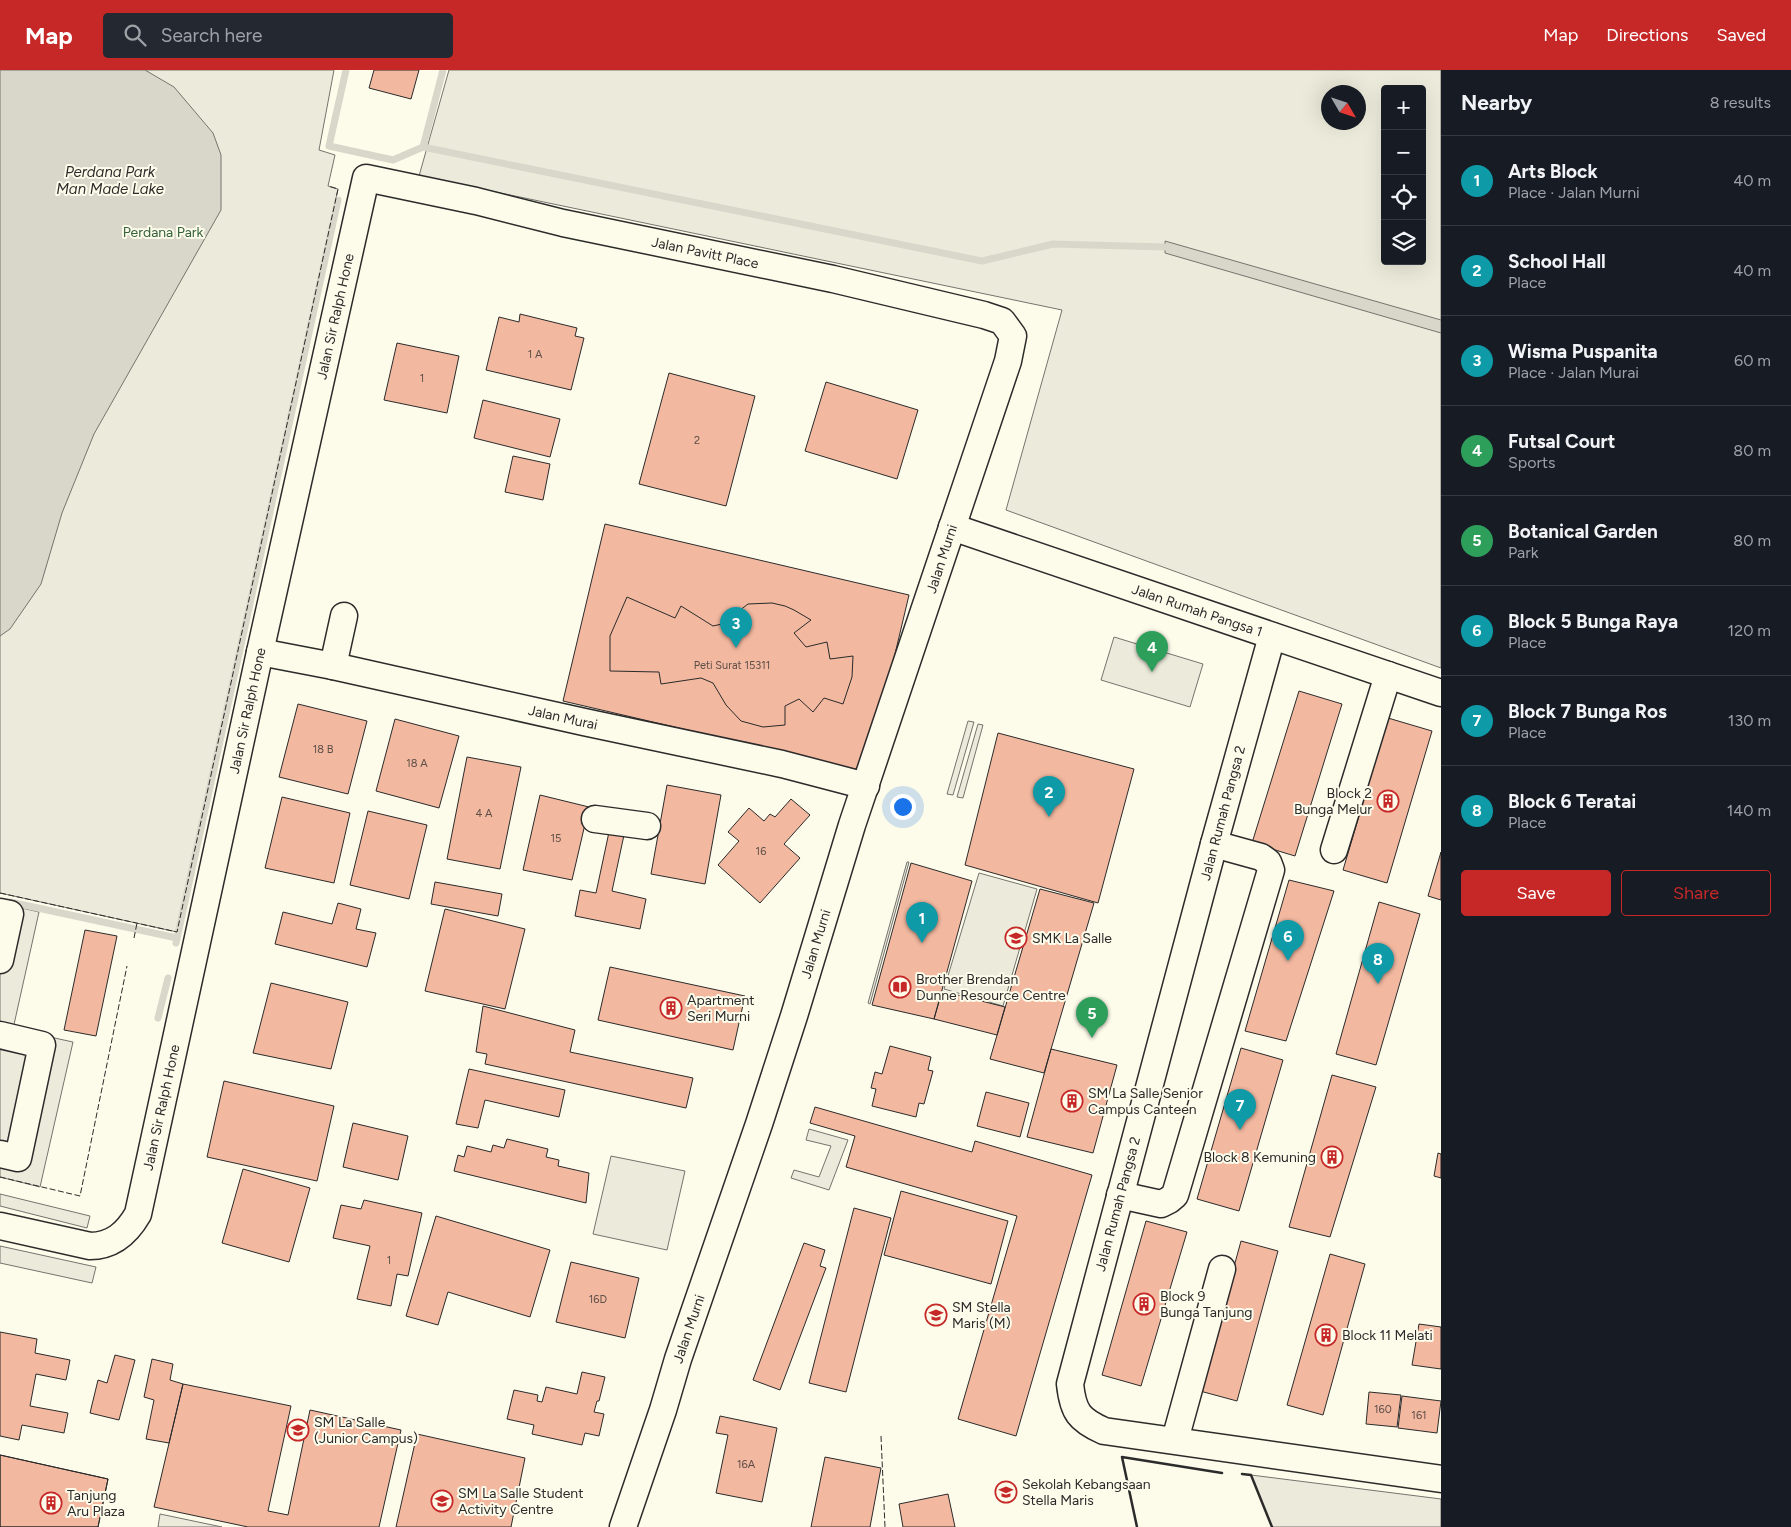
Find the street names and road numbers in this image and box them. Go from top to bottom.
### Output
street label: Jalan Pavitt Place [650,233,761,272]
street label: Jalan Sir Ralph Hone [313,251,357,381]
street label: Jalan Murni [923,522,961,596]
street label: Jalan Rumah Pangsa 1 [1130,580,1265,640]
street label: Jalan Sir Ralph Hone [225,646,269,775]
street label: Jalan Murai [527,701,599,733]
street label: Jalan Rumah Pangsa 2 [1197,744,1249,882]
street label: Jalan Murni [797,907,835,981]
street label: Jalan Sir Ralph Hone [139,1042,183,1172]
street label: Jalan Rumah Pangsa 2 [1092,1135,1144,1273]
street label: Jalan Murni [669,1293,709,1365]

